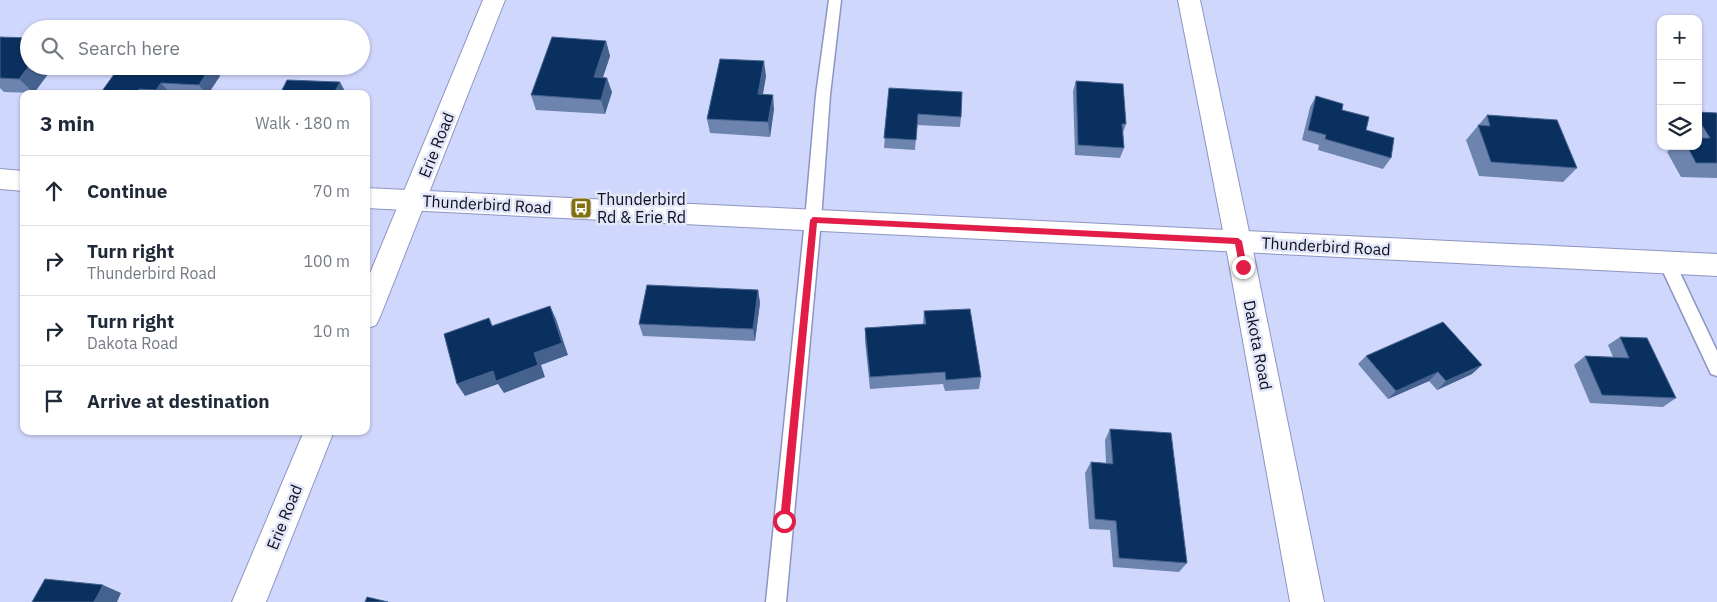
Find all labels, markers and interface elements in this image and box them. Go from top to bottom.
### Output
map controls [1657,15,1702,150]
button: + [1657,15,1702,60]
search box [20,20,370,75]
icon: search [38,34,66,62]
text: Search here [78,36,180,60]
button: − [1657,60,1702,105]
button: layers [1657,105,1702,150]
text: 3 min [40,109,95,137]
street label: Erie Road [414,109,458,181]
text: Walk · 180 m [255,113,350,133]
icon: ahead [40,177,68,205]
text: Continue [87,179,167,203]
text: 70 m [313,181,350,201]
place label: Thunderbird Rd & Erie Rd [597,189,686,227]
street label: Thunderbird Road [422,191,552,217]
bus stop icon: Thunderbird Rd & Erie Rd [569,196,593,220]
street label: Thunderbird Road [1261,233,1391,259]
text: Turn right [87,239,174,263]
icon: right [40,247,68,275]
text: 100 m [303,251,350,271]
route end [1232,256,1255,279]
text: Thunderbird Road [87,263,216,283]
street label: Dakota Road [1239,298,1277,392]
text: Turn right [87,309,174,333]
icon: right [40,317,68,345]
text: 10 m [313,321,350,341]
text: Dakota Road [87,333,178,353]
icon: arrive [40,387,68,415]
text: Arrive at destination [87,389,270,413]
street label: Erie Road [262,481,306,553]
route start [773,510,796,533]

